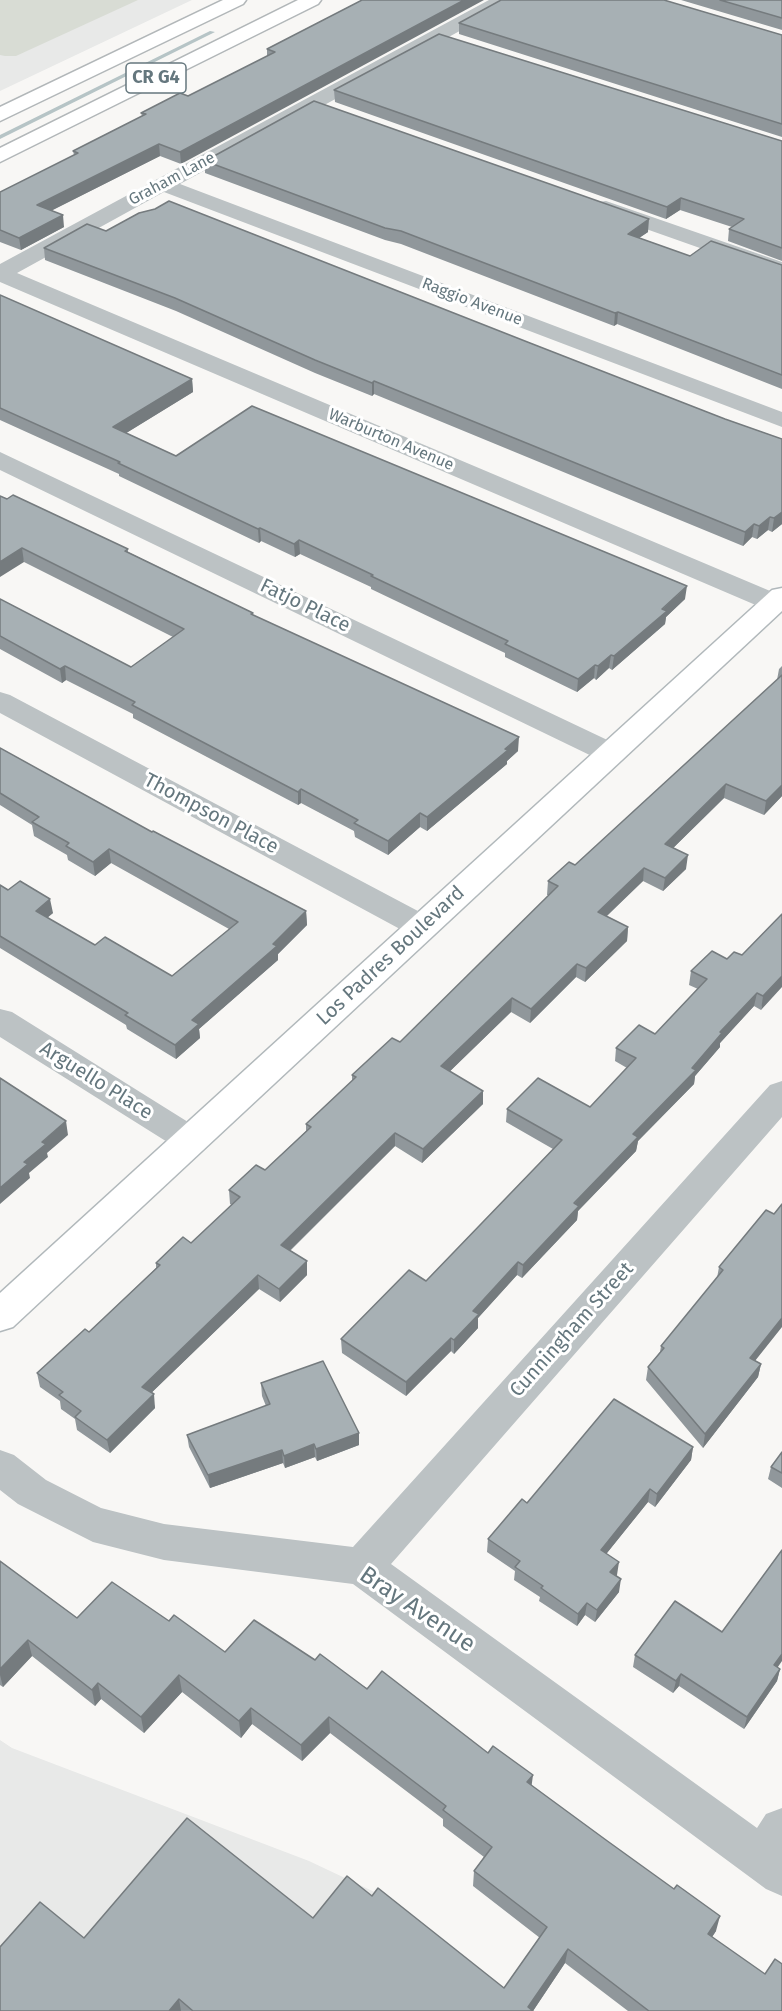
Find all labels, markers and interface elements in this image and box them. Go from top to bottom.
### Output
road number: CR G4 [126,63,186,93]
street label: Graham Lane [126,148,218,210]
street label: Raggio Avenue [419,274,525,330]
street label: Warburton Avenue [325,405,457,475]
street label: Fatjo Place [256,574,354,638]
street label: Thompson Place [140,768,282,860]
street label: Los Padres Boulevard [312,881,470,1031]
street label: Arguello Place [35,1037,157,1125]
street label: Cunningham Street [505,1258,639,1402]
street label: Bray Avenue [354,1561,480,1659]

